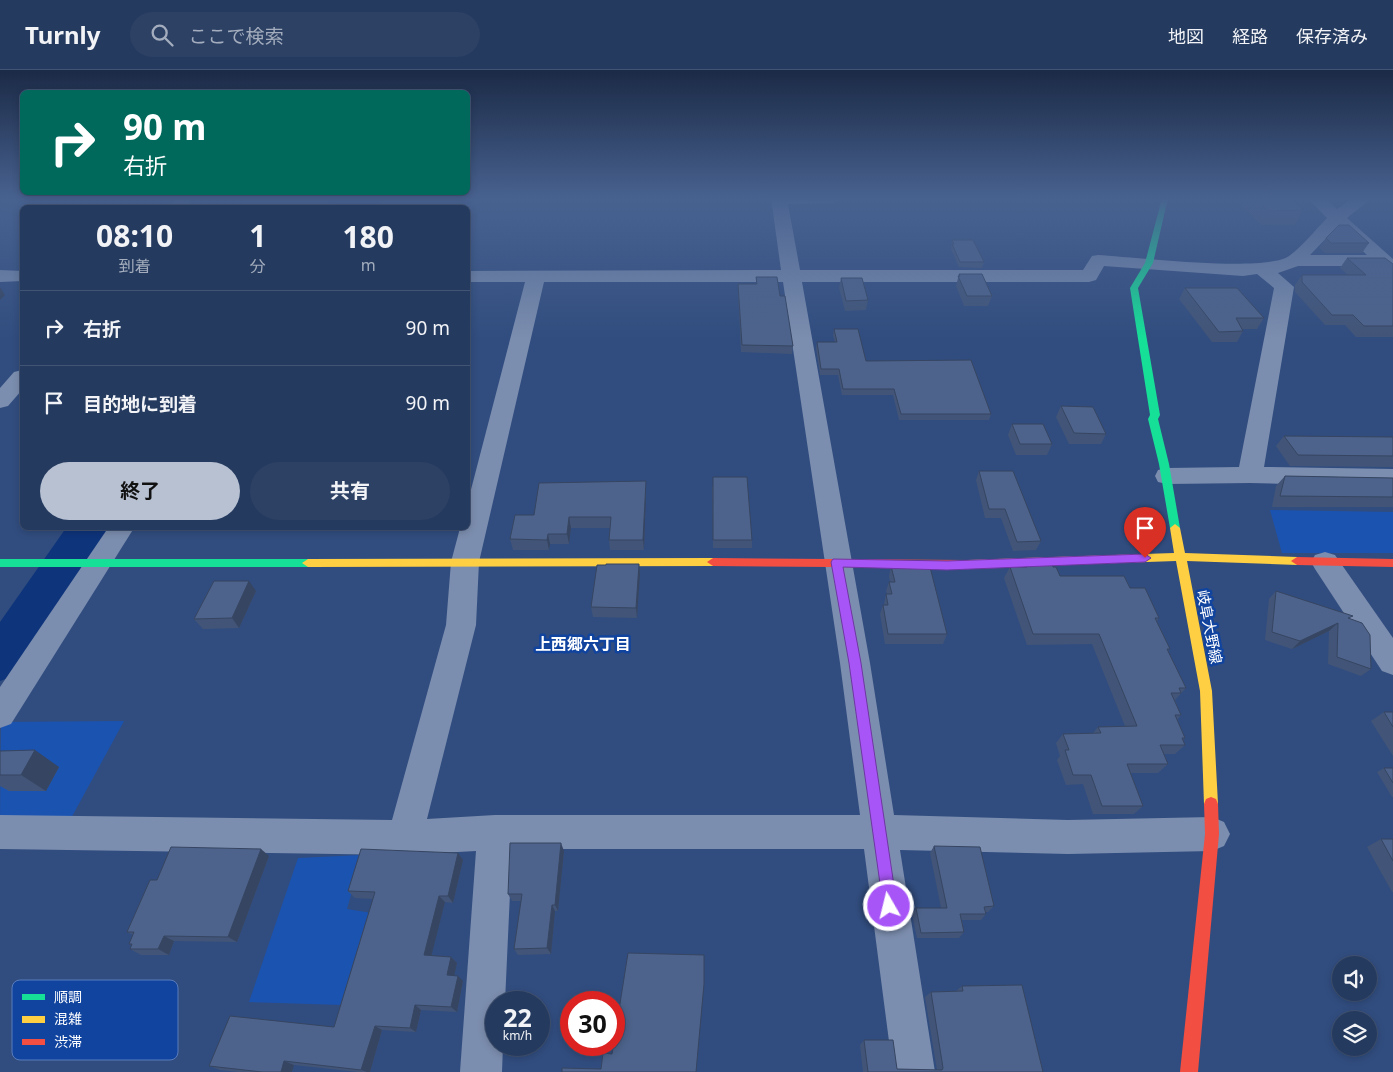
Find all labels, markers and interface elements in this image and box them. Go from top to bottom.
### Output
search box [130,12,480,57]
text: Turnly [25,18,100,51]
icon: search [148,21,176,49]
text: ここで検索 [188,23,283,49]
text: 地図 [1168,24,1204,48]
text: 経路 [1232,24,1268,48]
text: 保存済み [1296,24,1368,48]
text: 90 m [123,103,206,150]
icon: right [40,110,105,175]
text: 右折 [123,150,167,180]
text: 08:10 [96,215,173,256]
text: 1 [249,215,266,256]
text: 180 [342,216,394,257]
text: m [361,254,376,276]
text: 到着 [119,255,151,277]
text: 分 [250,255,266,277]
icon: right [40,314,68,342]
text: 90 m [406,315,450,341]
text: 右折 [83,316,121,342]
icon: arrive [40,389,68,417]
text: 90 m [406,390,450,416]
text: 目的地に到着 [83,391,197,417]
button: 終了 [40,462,240,520]
button: 共有 [250,462,450,520]
pin [1124,507,1166,558]
icon: arrive [1131,514,1159,542]
street label: 岐阜大野線 [1193,588,1227,666]
district label: 上西郷六丁目 [535,633,631,655]
position arrow [862,879,914,931]
map controls [1332,956,1377,1056]
button: sound [1332,956,1377,1001]
legend [12,980,178,1060]
text: 順調 [54,987,82,1006]
speed limit sign: 30 [560,991,625,1056]
text: 22 [503,1000,532,1034]
text: 混雑 [54,1009,82,1028]
button: layers [1332,1011,1377,1056]
text: km/h [503,1027,532,1044]
text: 渋滞 [54,1032,82,1051]

